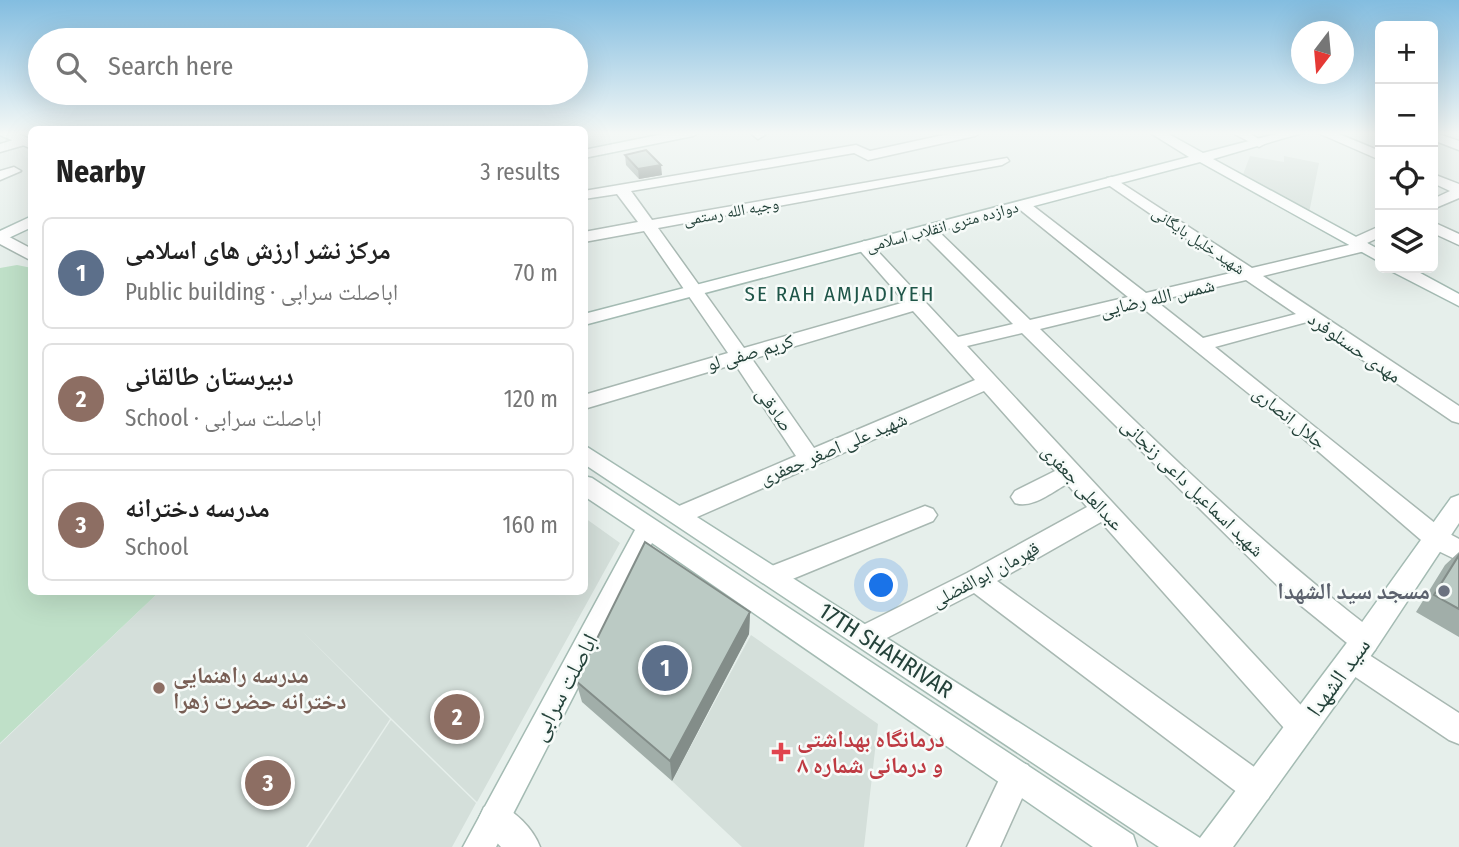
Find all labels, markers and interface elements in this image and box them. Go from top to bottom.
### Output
north arrow [1291,21,1354,84]
map controls [1375,21,1438,273]
button: + [1375,21,1438,84]
search box [28,28,588,105]
icon: search [52,48,90,86]
text: Search here [108,51,233,82]
button: − [1375,84,1438,147]
button: locate [1375,147,1438,210]
text: Nearby [56,154,145,190]
text: 3 results [480,158,560,186]
street label: وجیه الله رستمی [682,194,780,230]
street label: دوازده متری انقلاب اسلامی [864,197,1021,257]
street label: شهید خلیل بایگانی [1148,202,1249,279]
button: layers [1375,210,1438,273]
text: مرکز نشر ارزش های اسلامی [125,235,391,266]
text: 1 [76,259,86,287]
text: 70 m [514,259,558,287]
street label: شمس الله رضایی [1098,273,1217,322]
text: Public building · اباصلت سرابی [125,278,398,306]
district label: SE RAH AMJADIYEH [745,281,935,307]
street label: مهدی حسنلوفرد [1304,307,1406,388]
street label: کریم صفی لو [704,329,797,377]
text: دبیرستان طالقانی [125,361,294,392]
street label: جلال انصاری [1248,381,1331,454]
street label: صادقی [751,383,798,436]
text: 2 [76,385,86,413]
text: 120 m [504,385,558,413]
text: School · اباصلت سرابی [125,404,322,432]
street label: شهید علی اصغر جعفری [756,407,910,490]
street label: شهید اسماعیل داعی زنجانی [1116,413,1269,562]
street label: عبدالعلی جعفری [1037,439,1129,536]
text: مدرسه دخترانه [125,493,270,524]
text: 3 [76,511,86,539]
text: 160 m [503,511,558,539]
text: School [125,533,189,561]
street label: قهرمان ابوالفضلی [927,536,1043,613]
your location [864,568,898,602]
place label: مسجد سید الشهدا [1277,577,1430,605]
marker: مسجد سید الشهدا [1436,583,1452,599]
street label: 17TH SHAHRIVAR [814,596,959,704]
street label: اباصلت سرابی [524,629,604,745]
street label: سید الشهدا [1300,632,1376,722]
pin: 1 [642,642,688,694]
place label: مدرسه راهنمایی دخترانه حضرت زهرا [173,661,347,715]
marker: مدرسه راهنمایی دخترانه حضرت زهرا [151,680,167,696]
pin: 2 [434,691,480,743]
place label: درمانگاه بهداشتی و درمانی شماره ۸ [797,725,945,779]
marker: درمانگاه بهداشتی و درمانی شماره ۸ [771,742,791,762]
pin: 3 [245,757,291,809]

